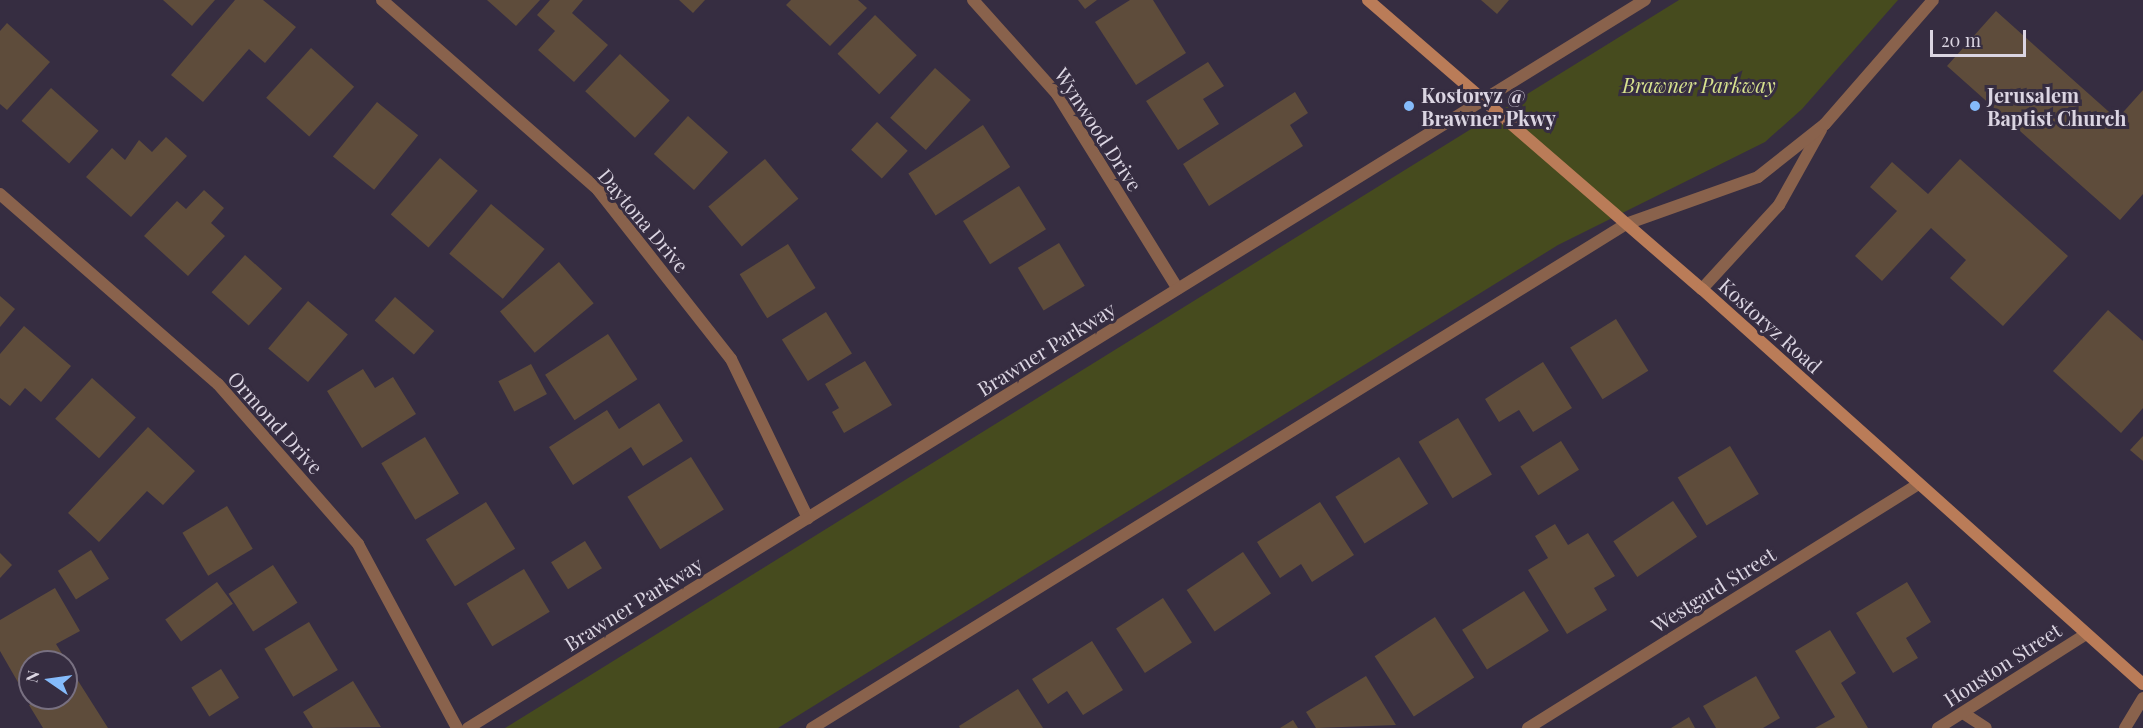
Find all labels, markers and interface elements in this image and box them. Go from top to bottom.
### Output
scale bar [1933,18,2029,56]
text: 20 m [1941,28,1981,52]
street label: Wynwood Drive [1050,63,1148,195]
park label: Brawner Parkway [1622,72,1776,96]
place label: Kostoryz @ Brawner Pkwy [1421,83,1556,130]
place label: Jerusalem Baptist Church [1987,83,2127,130]
marker: Kostoryz @ Brawner Pkwy [1402,99,1416,113]
marker: Jerusalem Baptist Church [1968,99,1982,113]
street label: Daytona Drive [594,163,694,277]
street label: Kostoryz Road [1715,273,1827,377]
street label: Brawner Parkway [972,296,1120,400]
street label: Ormond Drive [224,366,328,478]
street label: Westgard Street [1647,541,1779,637]
street label: Brawner Parkway [559,551,707,655]
street label: Houston Street [1939,617,2065,711]
north arrow [18,650,78,710]
text: N [20,668,43,684]

